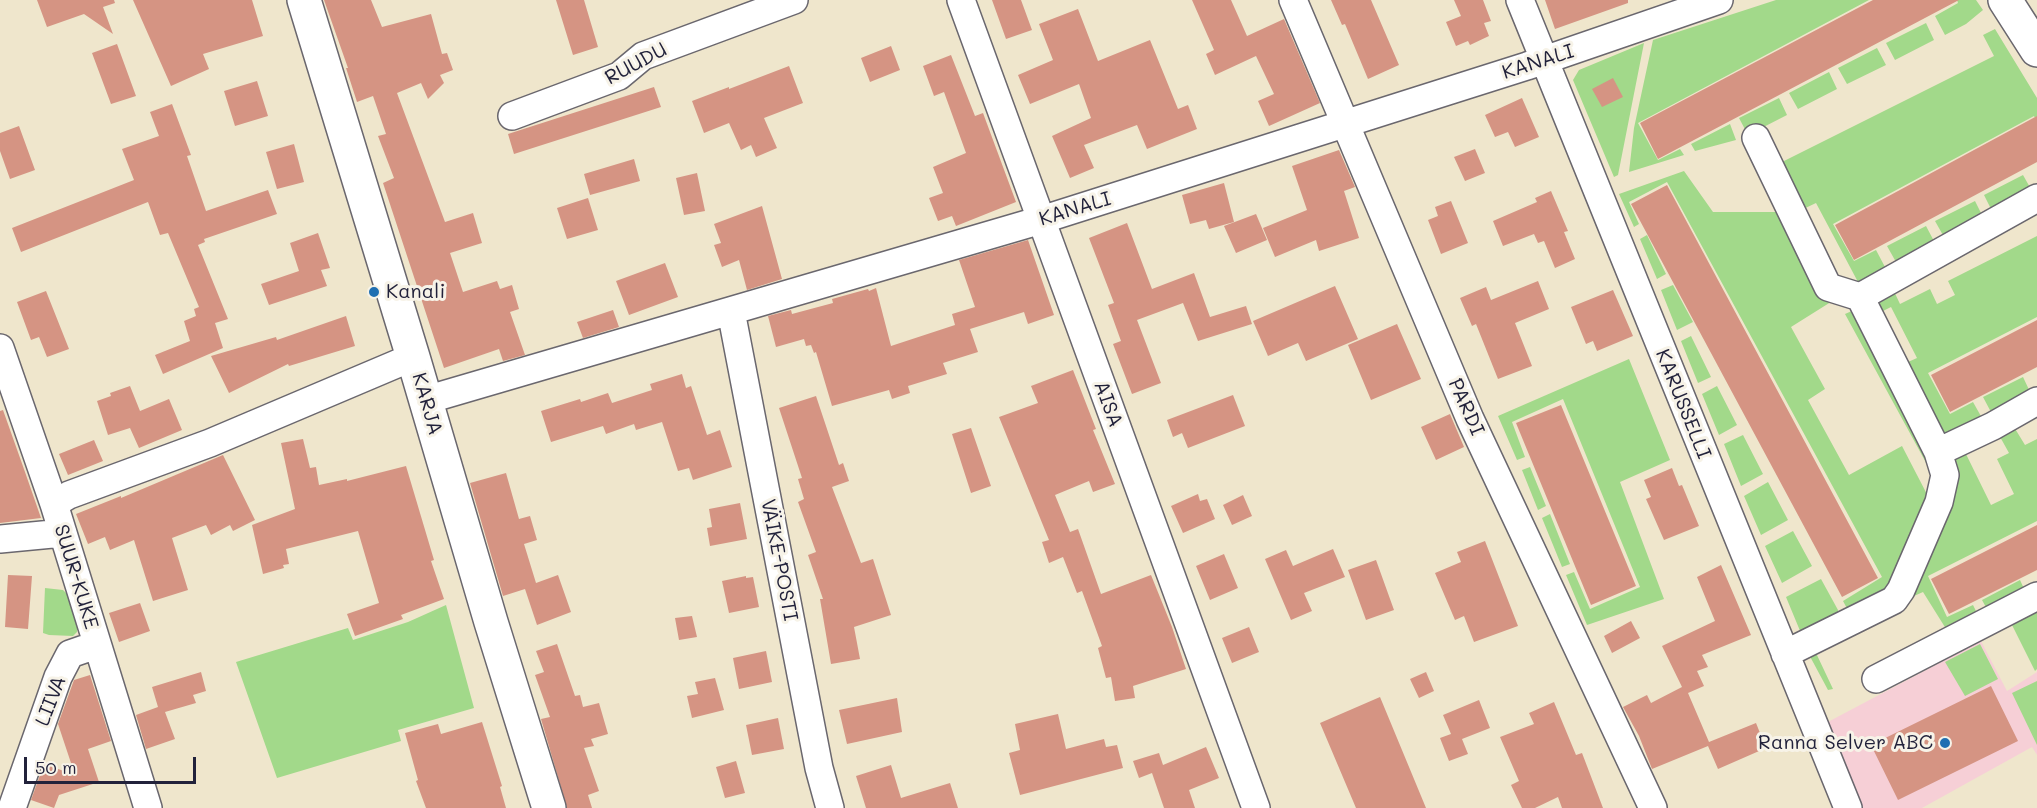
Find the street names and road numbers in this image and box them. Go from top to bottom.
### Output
street label: RUUDU [601,38,671,90]
street label: KANALI [1499,39,1577,85]
street label: KANALI [1036,187,1114,231]
street label: KARUSSELLI [1650,346,1716,462]
street label: KARJA [407,370,447,438]
street label: PARDI [1443,375,1489,439]
street label: AISA [1089,377,1127,431]
street label: VÄIKE-POSTI [755,497,803,623]
street label: SUUR-KUKE [49,522,103,632]
street label: LIIVA [31,673,71,729]

